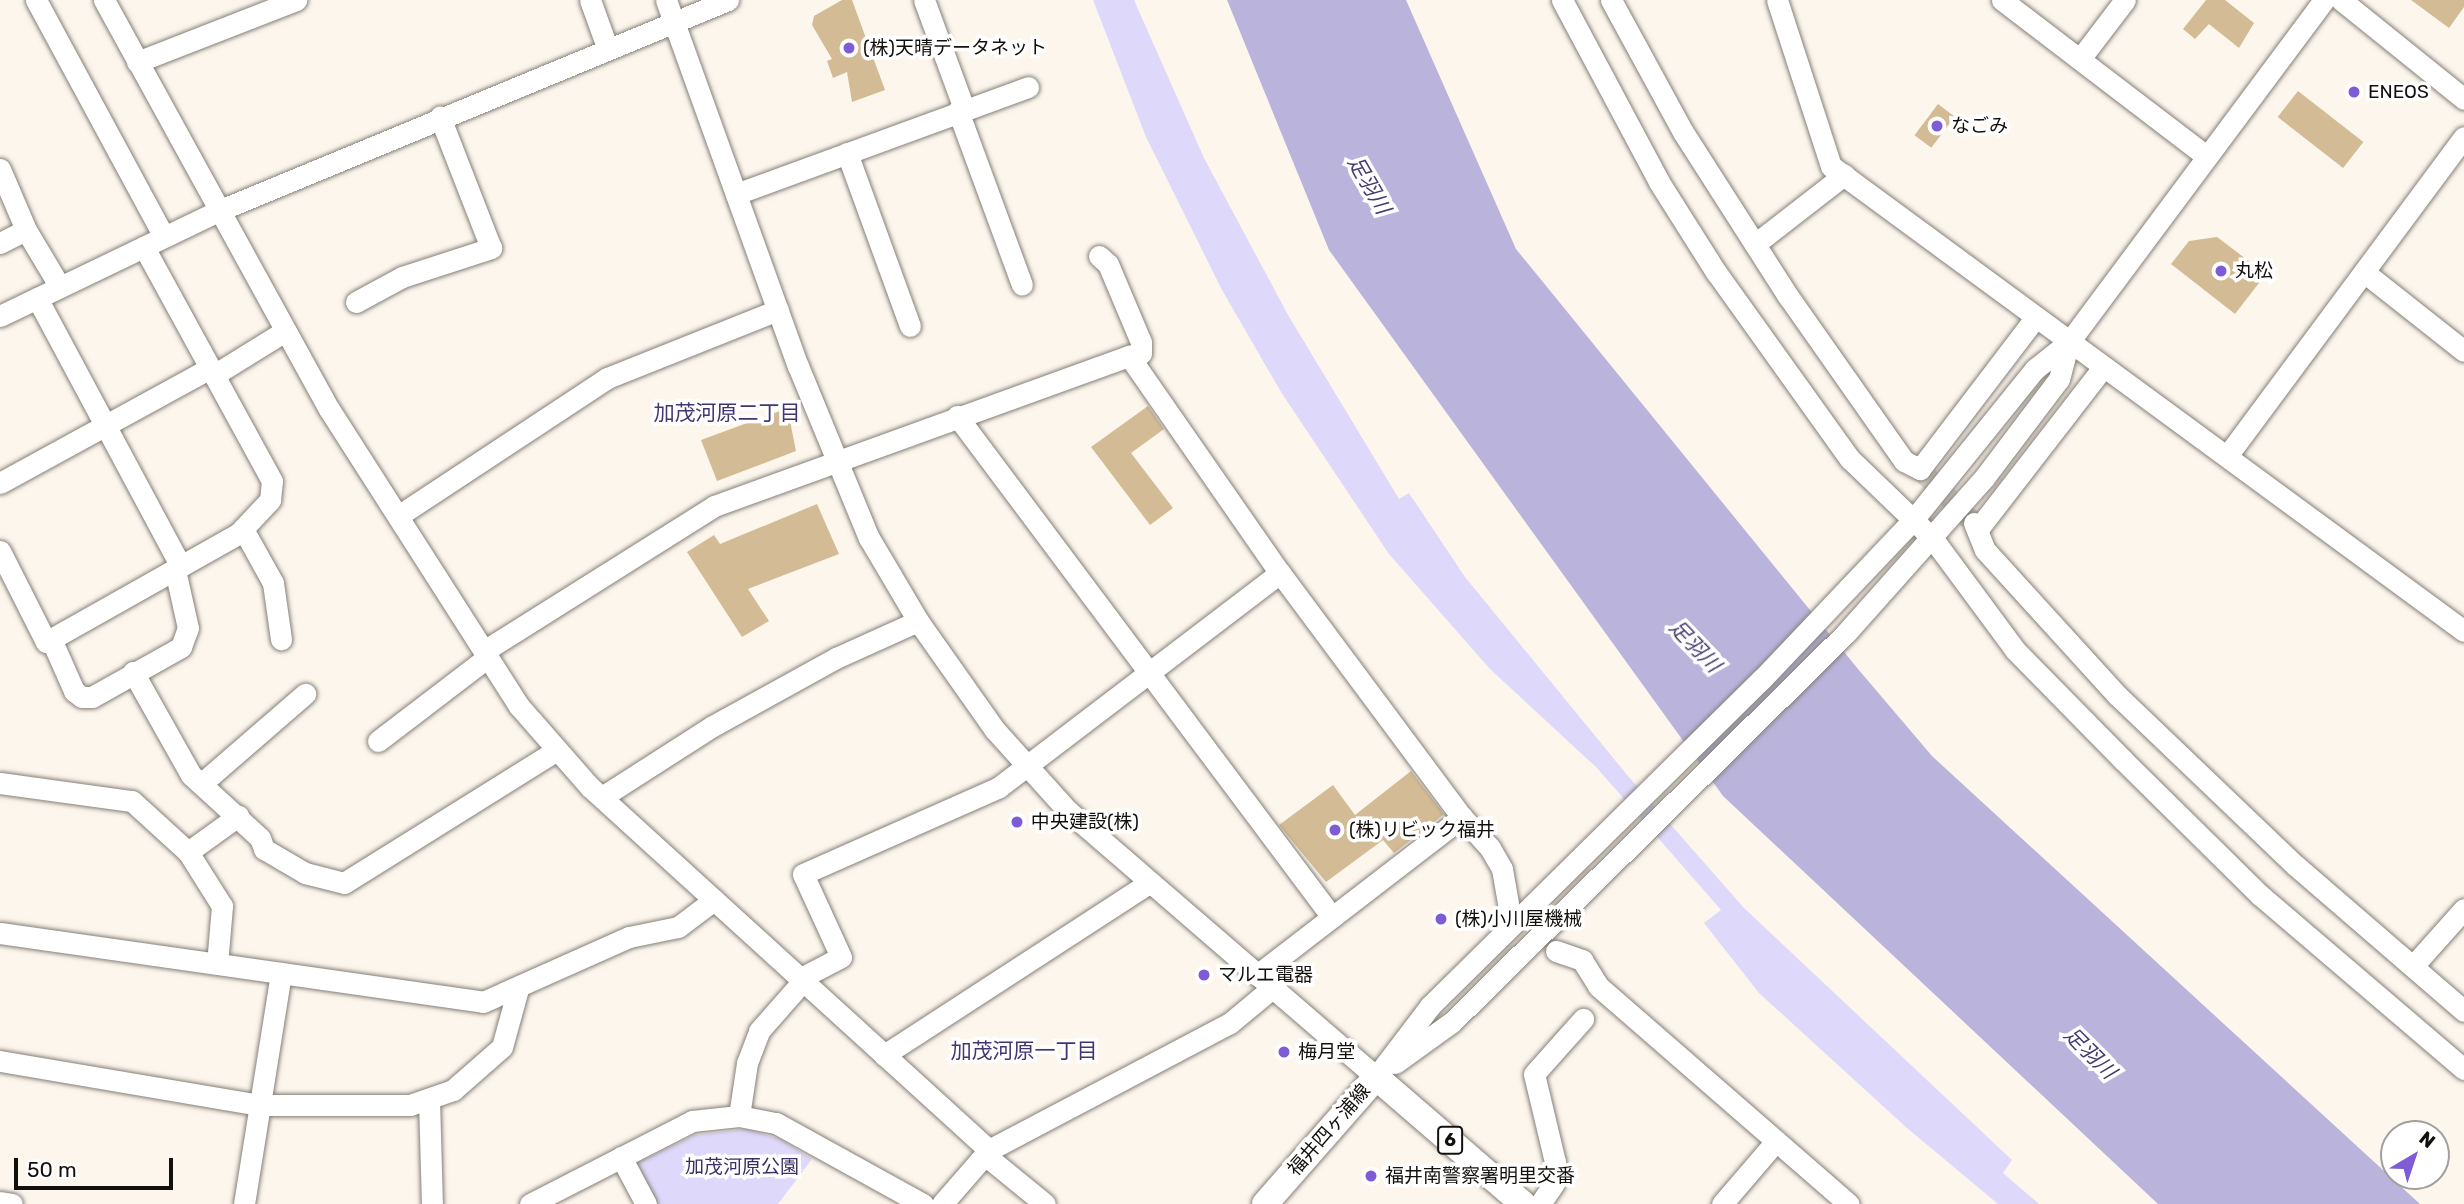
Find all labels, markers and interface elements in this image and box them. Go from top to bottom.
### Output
place label: (株)天晴データネット [863,37,1047,59]
marker: (株)天晴データネット [841,40,857,56]
place label: ENEOS [2368,81,2429,103]
marker: ENEOS [2346,84,2362,100]
place label: なごみ [1951,115,2008,137]
marker: なごみ [1929,118,1945,134]
water label: 足羽川 [1342,151,1396,219]
place label: 丸松 [2235,260,2273,282]
marker: 丸松 [2213,263,2229,279]
district label: 加茂河原二丁目 [654,400,800,426]
water label: 足羽川 [1664,615,1726,677]
place label: 中央建設(株) [1031,811,1139,833]
marker: 中央建設(株) [1009,814,1025,830]
place label: (株)リビック福井 [1349,819,1495,841]
marker: (株)リビック福井 [1327,822,1343,838]
place label: (株)小川屋機械 [1455,908,1582,930]
marker: (株)小川屋機械 [1433,911,1449,927]
place label: マルエ電器 [1218,964,1313,986]
marker: マルエ電器 [1196,967,1212,983]
water label: 足羽川 [2059,1022,2121,1084]
district label: 加茂河原一丁目 [951,1038,1097,1064]
place label: 梅月堂 [1298,1041,1355,1063]
marker: 梅月堂 [1276,1044,1292,1060]
street label: 福井四ヶ浦線 [1283,1080,1375,1180]
north arrow [2380,1120,2450,1190]
road number: 6 [1436,1126,1464,1154]
text: N [2415,1127,2440,1153]
scale bar [18,1144,177,1188]
park label: 加茂河原公園 [685,1156,799,1178]
text: 50 m [27,1157,77,1182]
place label: 福井南警察署明里交番 [1385,1165,1575,1187]
marker: 福井南警察署明里交番 [1363,1168,1379,1184]

